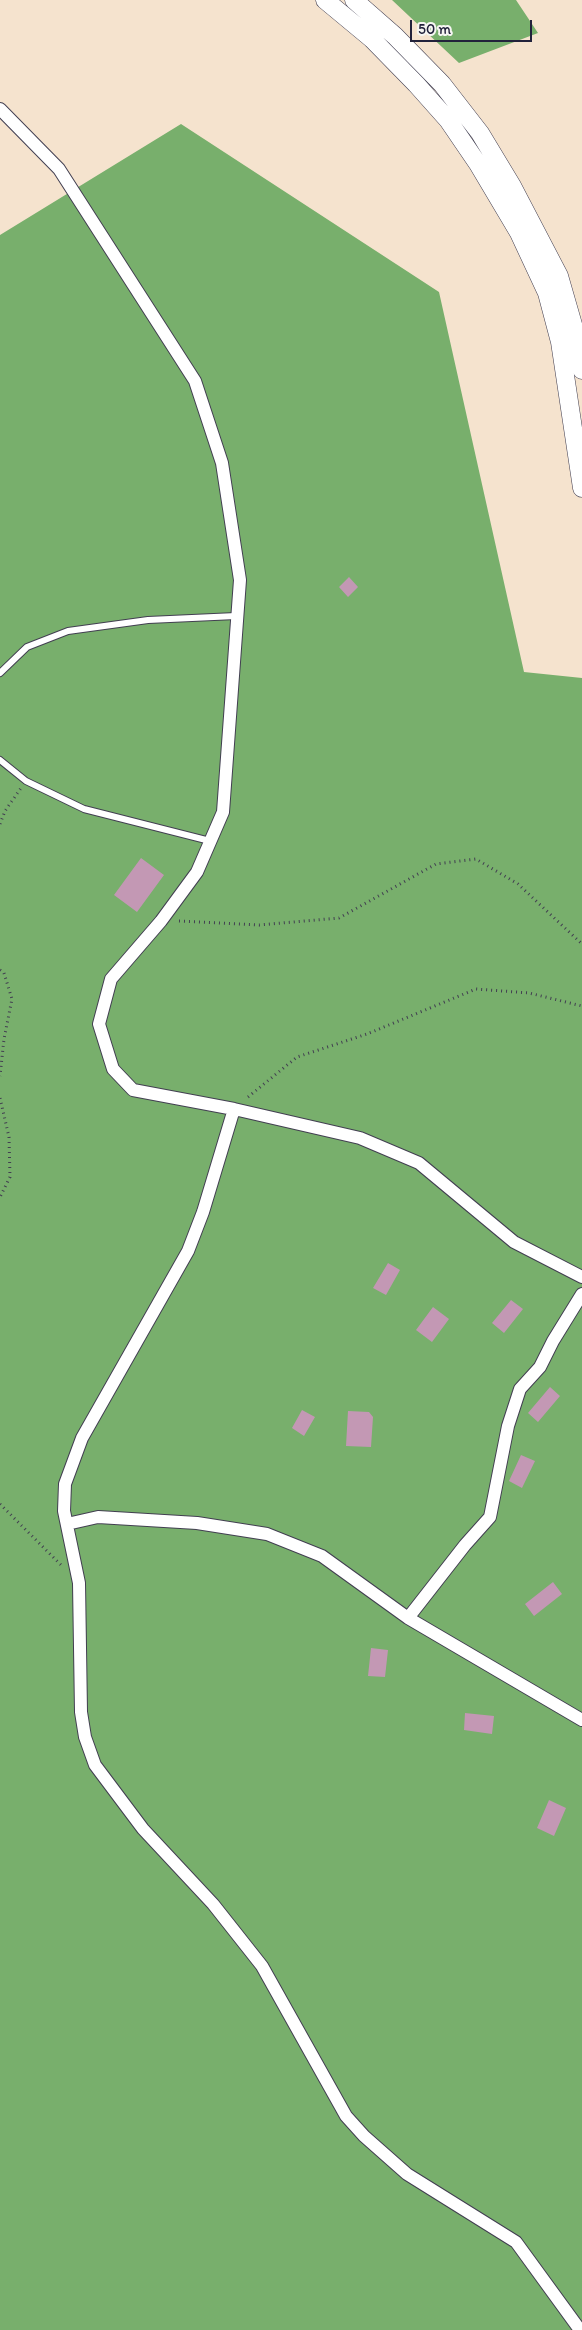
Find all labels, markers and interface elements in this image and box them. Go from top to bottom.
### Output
scale bar [412,10,534,42]
text: 50 m [418,20,451,38]

